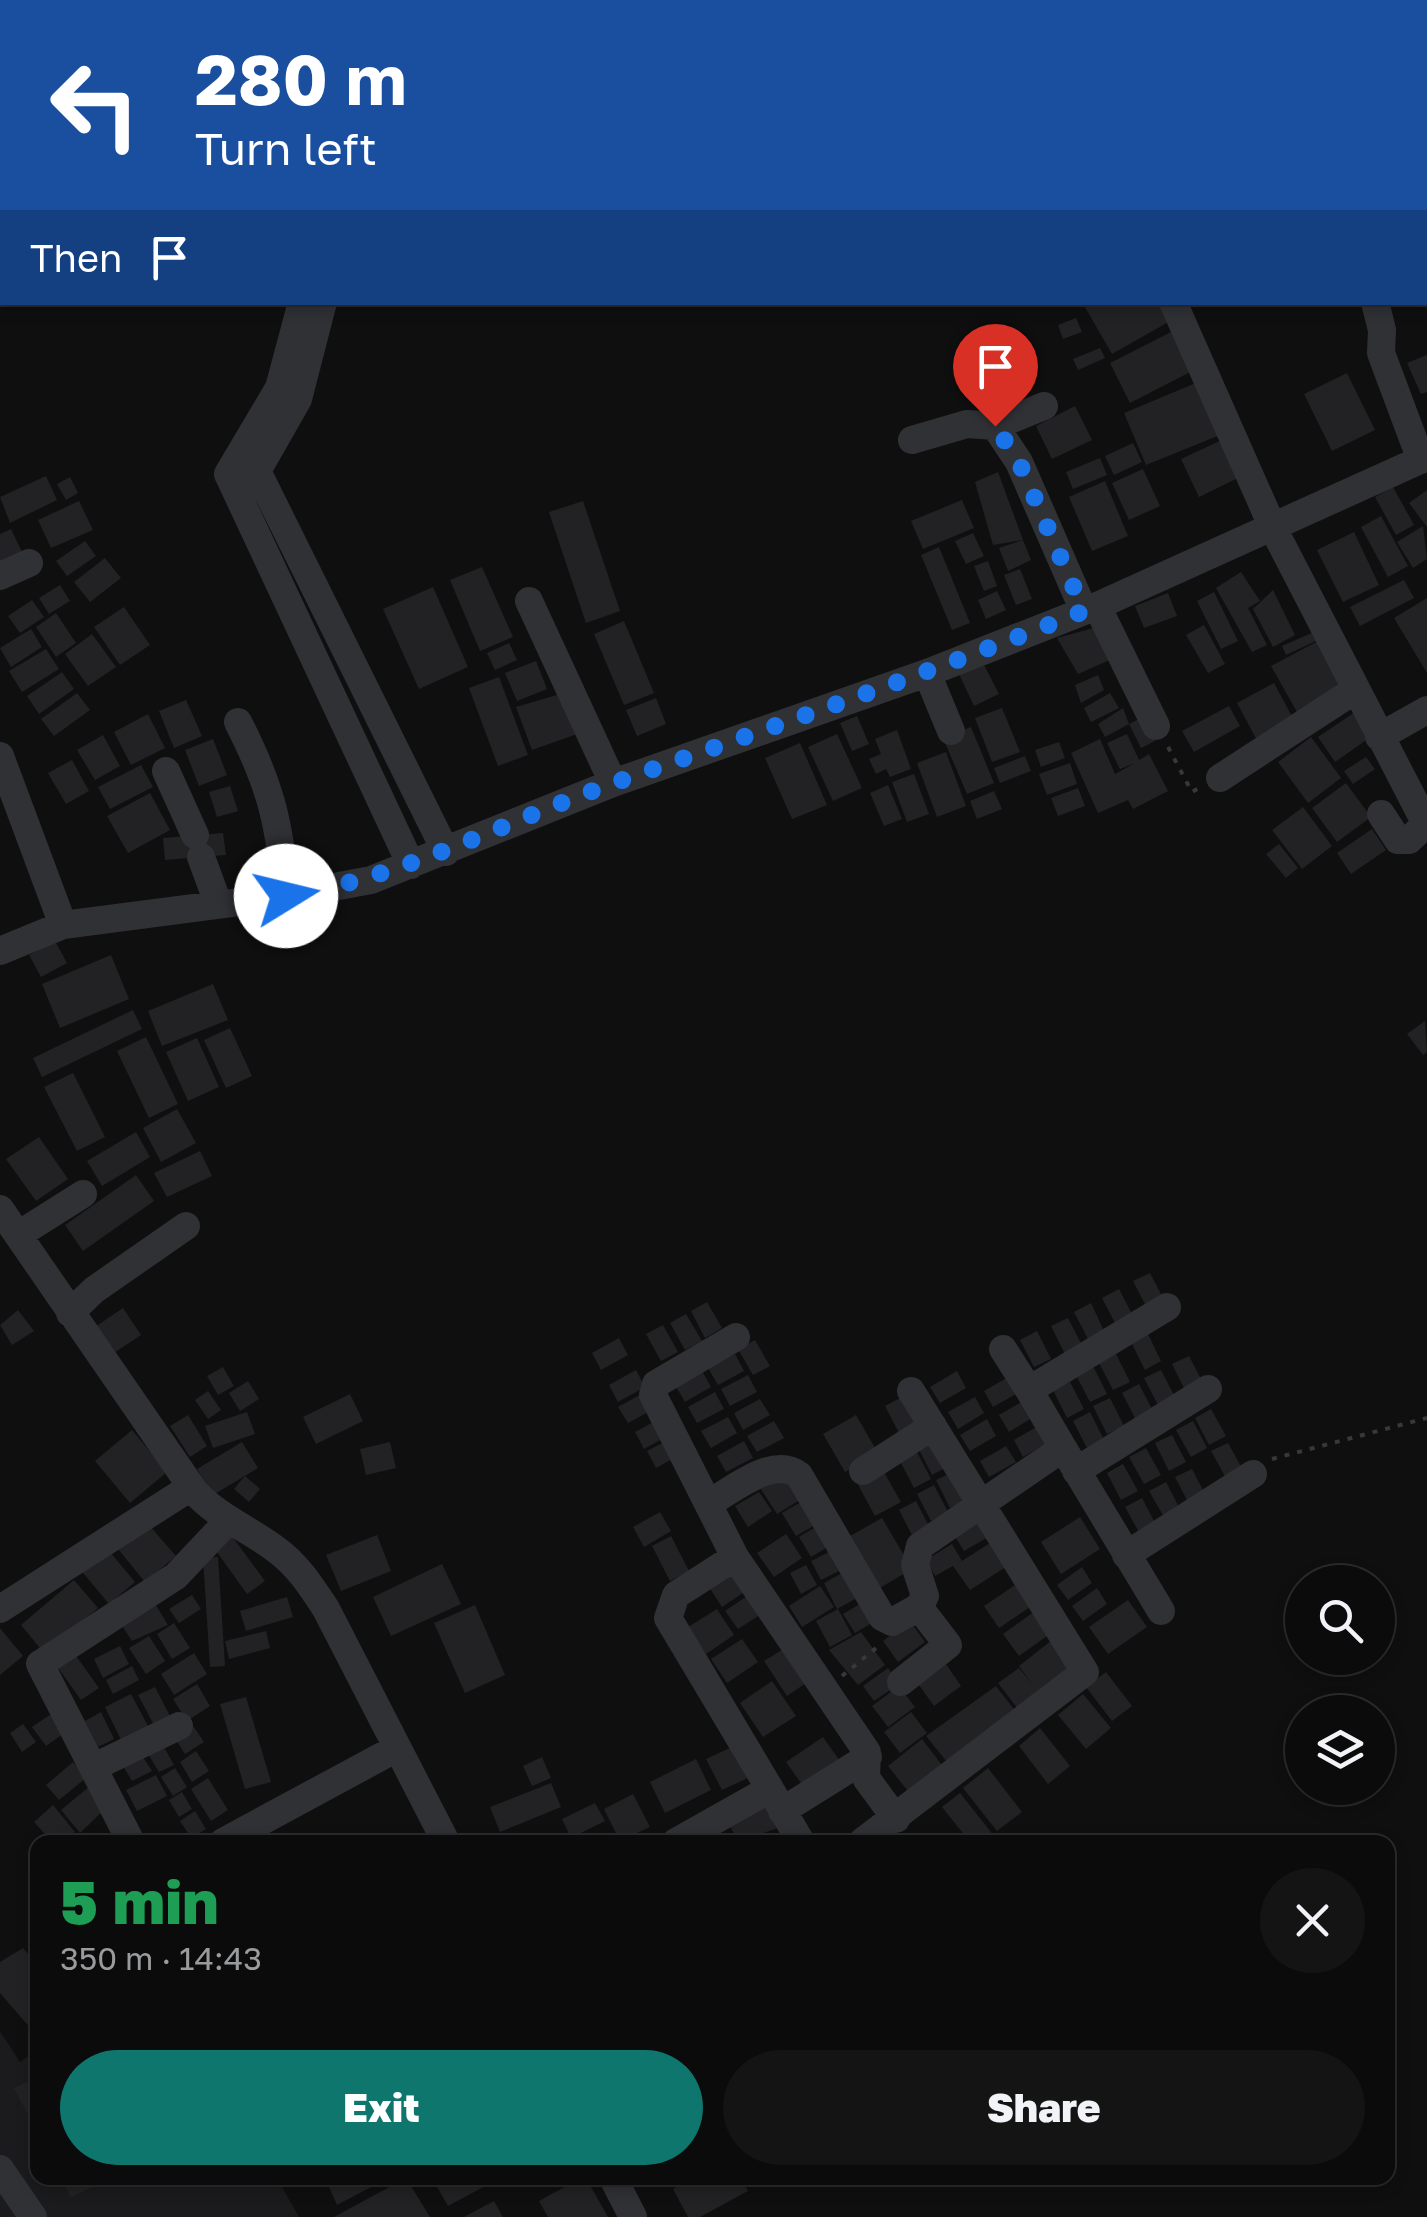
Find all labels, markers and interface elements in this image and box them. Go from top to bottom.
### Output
text: 280 m [195,36,407,120]
icon: left [30,40,160,170]
text: Turn left [195,121,377,175]
icon: arrive [142,230,197,285]
text: Then [30,235,122,280]
pin [953,324,1038,427]
icon: arrive [968,339,1023,394]
position arrow [234,844,338,948]
map controls [1285,1565,1395,1805]
button: search [1285,1565,1395,1675]
button: layers [1285,1695,1395,1805]
text: 5 min [60,1865,219,1937]
button: close [1260,1868,1365,1973]
text: 350 m · 14:43 [60,1939,262,1977]
button: Exit [60,2050,703,2165]
button: Share [723,2050,1365,2165]

